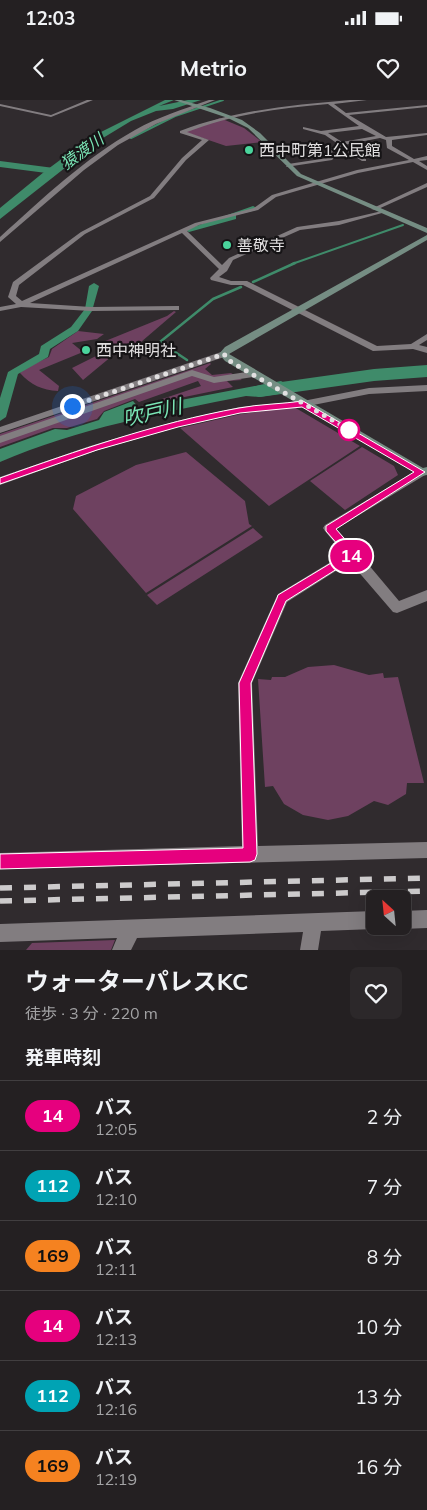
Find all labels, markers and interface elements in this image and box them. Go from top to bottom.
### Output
text: 12:03 [25,6,75,30]
icon: back [25,54,53,82]
text: Metrio [180,54,247,82]
icon: heart [374,54,402,82]
water label: 猿渡川 [57,128,109,173]
place label: 西中町第1公民館 [259,140,381,160]
marker: 西中町第1公民館 [243,144,255,156]
place label: 善敬寺 [237,235,285,255]
marker: 善敬寺 [221,239,233,251]
place label: 西中神明社 [96,340,176,360]
marker: 西中神明社 [80,344,92,356]
water label: 吹戸川 [120,393,186,431]
your location [60,394,85,419]
unlabelled marker [338,419,360,441]
line badge: 14 [328,540,374,572]
text: 14 [340,544,362,567]
north arrow [366,890,411,935]
map controls [366,890,411,935]
text: ウォーターパレスKC [25,966,249,996]
button: heart [350,967,402,1019]
text: 徒歩 · 3 分 · 220 m [25,1003,158,1023]
text: 発車時刻 [25,1045,101,1069]
text: バス [95,1095,133,1119]
text: 14 [42,1104,63,1127]
text: 2 分 [367,1105,402,1129]
text: 12:05 [95,1119,137,1139]
text: バス [95,1165,133,1189]
text: 112 [36,1174,69,1197]
text: 7 分 [367,1175,402,1199]
text: 12:10 [95,1189,137,1209]
text: バス [95,1235,133,1259]
text: 169 [36,1244,69,1267]
text: 8 分 [367,1245,402,1269]
text: 12:11 [95,1259,137,1279]
text: バス [95,1305,133,1329]
text: 14 [42,1314,63,1337]
text: 10 分 [355,1315,402,1339]
text: 12:13 [95,1329,137,1349]
text: バス [95,1375,133,1399]
text: 112 [36,1384,69,1407]
text: 13 分 [355,1385,402,1409]
text: 12:16 [95,1399,137,1419]
text: バス [95,1445,133,1469]
text: 169 [36,1454,69,1477]
text: 16 分 [355,1455,402,1479]
text: 12:19 [95,1469,137,1489]

